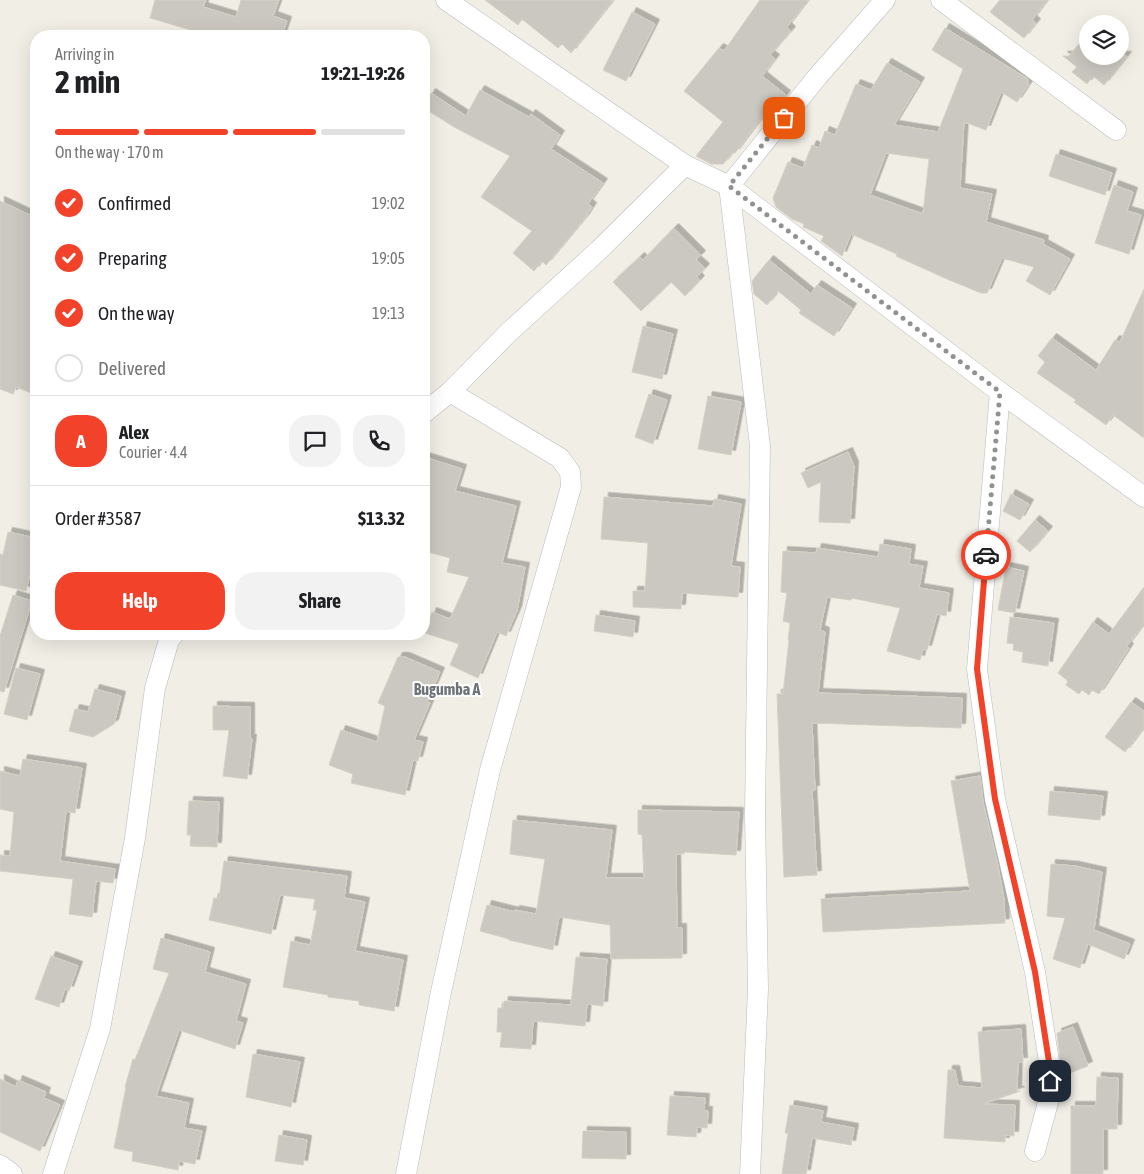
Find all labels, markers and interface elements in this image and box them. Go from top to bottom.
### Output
map controls [1079,15,1129,65]
button: layers [1079,15,1129,65]
text: Arriving in [55,45,115,63]
text: 19:21–19:26 [321,62,405,84]
text: 2 min [55,63,120,100]
pin [763,97,805,139]
icon: bag [770,104,798,132]
text: On the way · 170 m [55,143,164,161]
icon: check [55,189,83,217]
text: Confirmed [98,192,171,214]
text: 19:02 [372,194,405,212]
icon: check [55,244,83,272]
text: Preparing [98,247,167,269]
text: 19:05 [372,249,405,267]
icon: check [55,299,83,327]
text: On the way [98,302,175,324]
text: 19:13 [372,304,405,322]
text: Delivered [98,357,166,379]
button: chat [289,415,341,467]
button: phone [353,415,405,467]
text: Alex [119,421,149,443]
text: A [76,430,86,452]
text: Courier · 4.4 [119,443,188,461]
text: Order #3587 [55,507,142,529]
text: $13.32 [358,507,405,529]
courier [961,530,1011,580]
icon: car [972,541,1000,569]
button: Help [55,572,225,630]
button: Share [235,572,405,630]
district label: Bugumba A [414,680,480,698]
pin [1029,1060,1071,1102]
icon: home [1036,1067,1064,1095]

